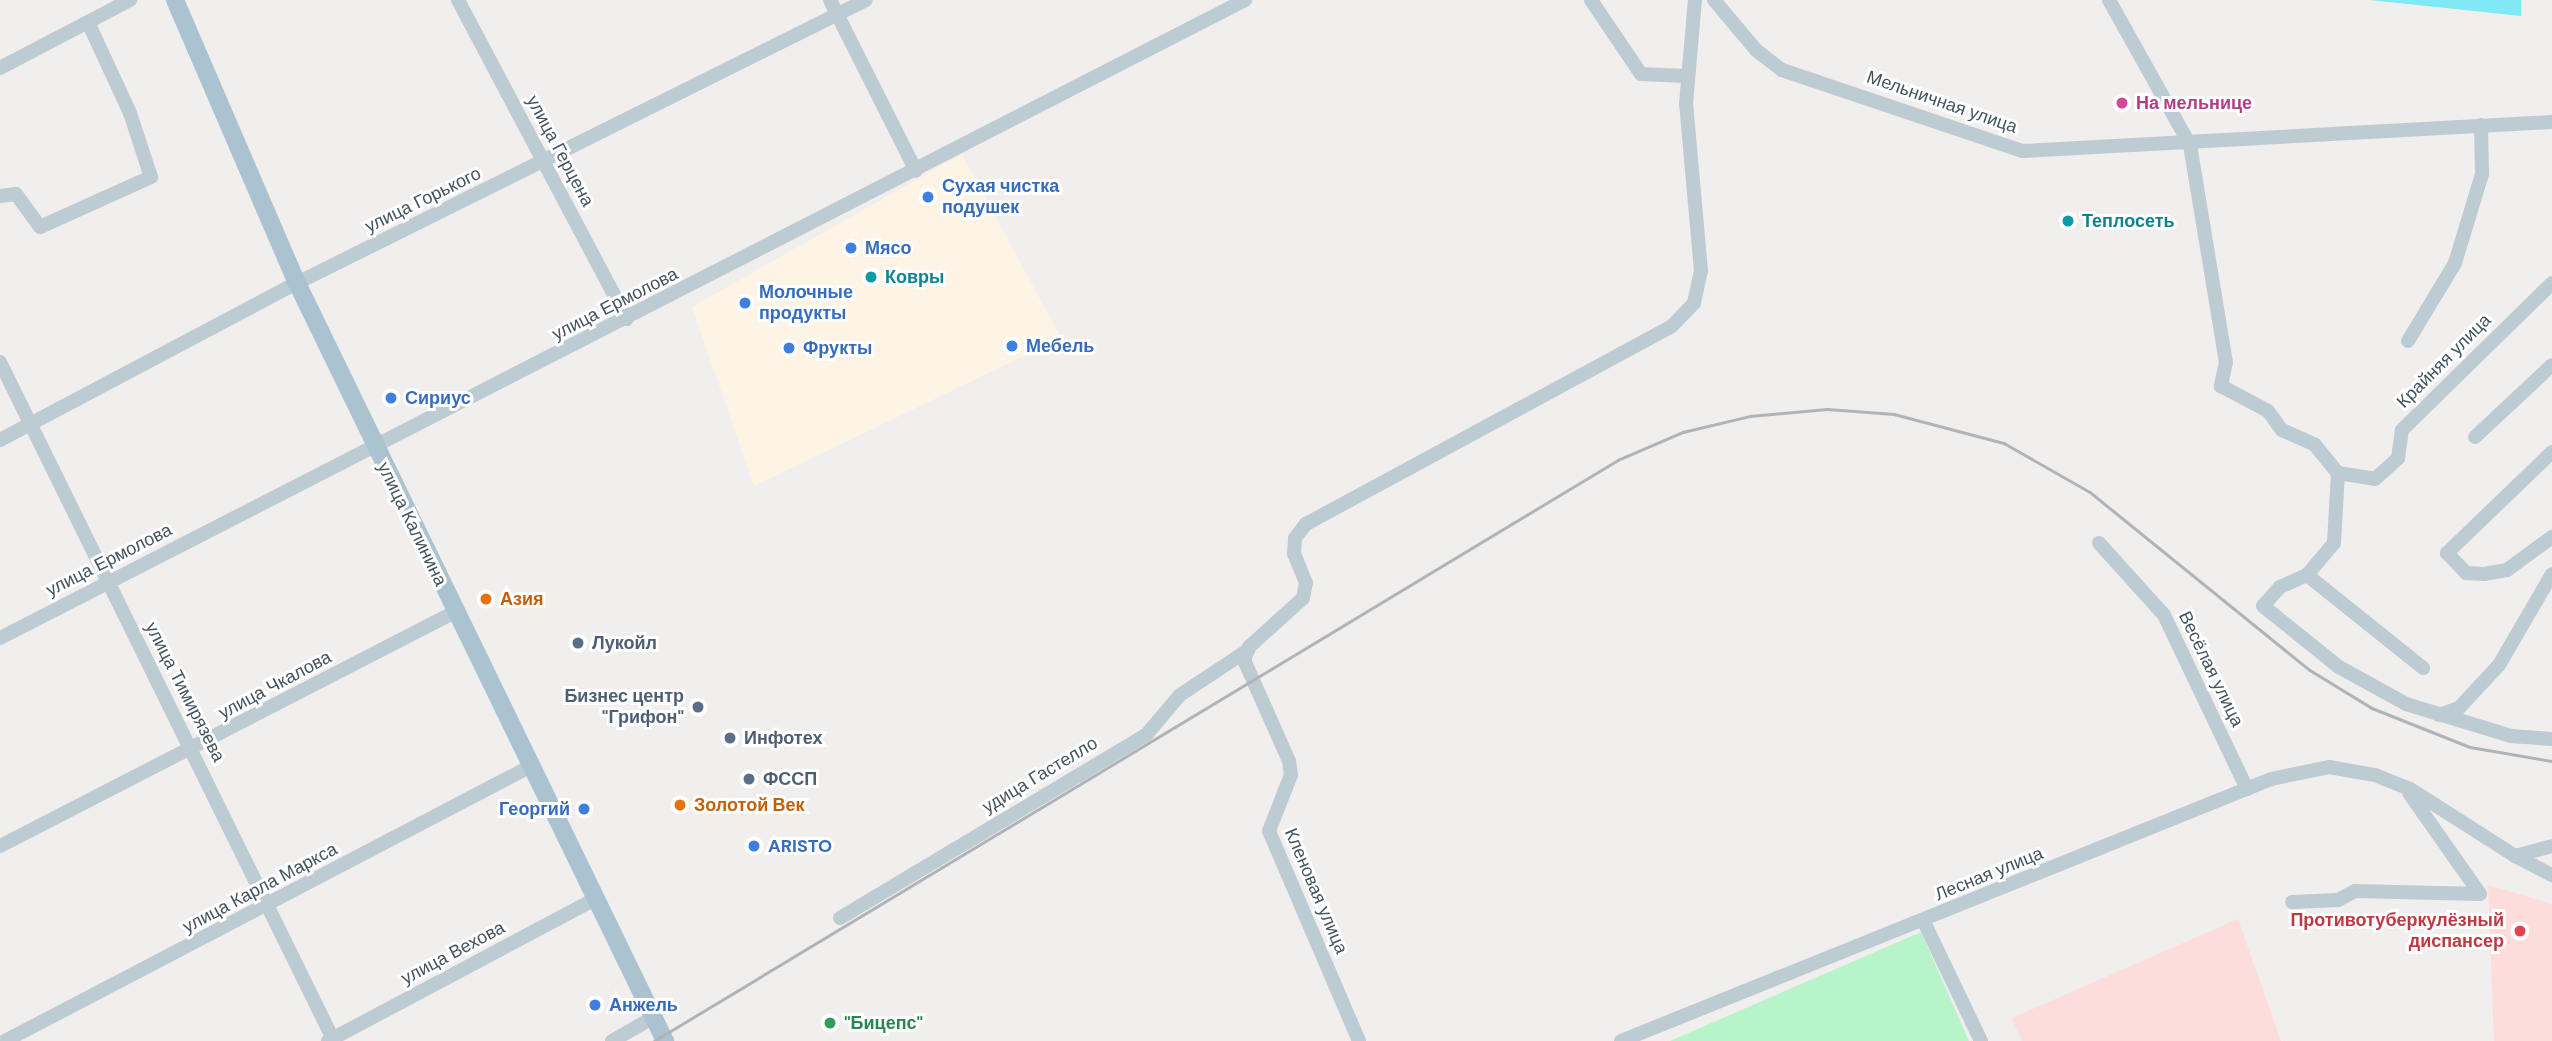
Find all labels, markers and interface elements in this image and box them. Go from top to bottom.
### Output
street label: Мельничная улица [1864,66,2020,138]
street label: улица Герцена [522,92,598,210]
place label: На мельнице [2136,92,2252,114]
marker: На мельнице [2114,95,2130,111]
street label: улица Горького [361,163,485,237]
place label: Сухая чистка подушек [942,176,1059,218]
marker: Сухая чистка подушек [920,189,936,205]
place label: Теплосеть [2082,210,2175,232]
marker: Теплосеть [2060,213,2076,229]
place label: Мясо [865,237,912,259]
marker: Мясо [843,240,859,256]
street label: улица Ермолова [548,263,682,345]
place label: Ковры [885,266,944,288]
marker: Ковры [863,269,879,285]
place label: Молочные продукты [759,282,853,324]
marker: Молочные продукты [737,295,753,311]
street label: Крайняя улица [2392,309,2496,413]
place label: Мебель [1026,335,1094,357]
place label: Фрукты [803,337,872,359]
marker: Мебель [1004,338,1020,354]
marker: Фрукты [781,340,797,356]
place label: Сириус [405,387,471,409]
marker: Сириус [383,390,399,406]
street label: улица Калинина [373,458,451,590]
street label: улица Ермолова [42,519,176,601]
place label: Азия [500,588,544,610]
marker: Азия [478,591,494,607]
street label: Весёлая улица [2174,608,2248,730]
street label: улица Тимирязева [140,619,230,765]
place label: Лукойл [592,632,657,654]
marker: Лукойл [570,635,586,651]
street label: улица Чкалова [215,646,335,724]
place label: Бизнес центр "Грифон" [564,686,684,728]
marker: Бизнес центр "Грифон" [690,699,706,715]
place label: Инфотех [744,727,822,749]
marker: Инфотех [722,730,738,746]
street label: удица Гастелло [979,732,1101,818]
place label: ФССП [763,768,817,790]
marker: ФССП [741,771,757,787]
place label: Золотой Век [694,794,804,816]
marker: Золотой Век [672,797,688,813]
place label: Георгий [499,798,570,820]
marker: Георгий [576,801,592,817]
street label: Кленовая улица [1280,825,1352,957]
place label: ARISTO [768,835,832,857]
street label: улица Карла Маркса [179,838,341,938]
marker: ARISTO [746,838,762,854]
street label: Лесная улица [1932,842,2046,906]
place label: Противотуберкулёзный диспансер [2290,910,2504,953]
street label: улица Вехова [398,917,508,989]
marker: Противотуберкулёзный диспансер [2510,921,2530,941]
place label: Анжель [609,994,678,1016]
marker: Анжель [587,997,603,1013]
place label: "Бицепс" [844,1012,923,1034]
marker: "Бицепс" [822,1015,838,1031]

